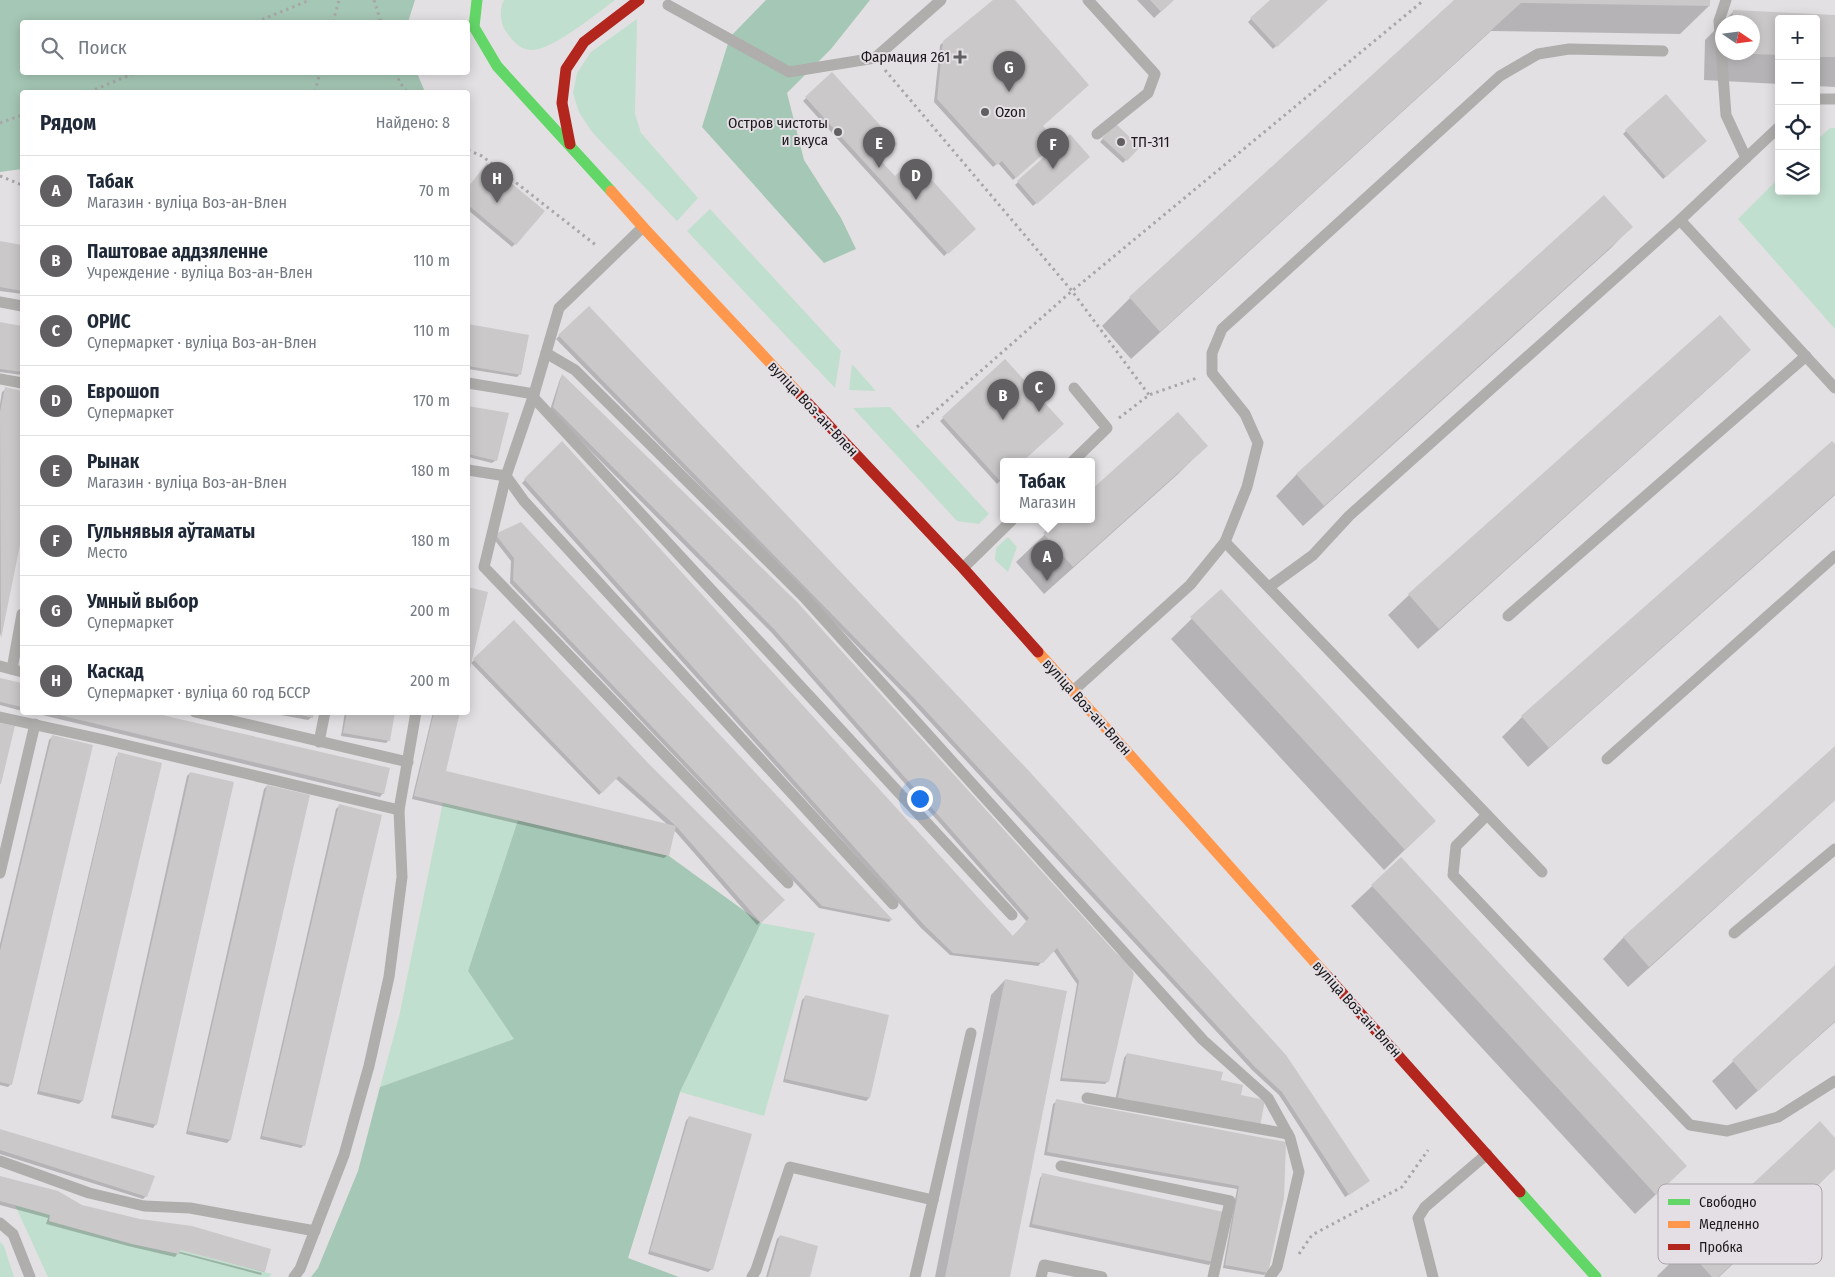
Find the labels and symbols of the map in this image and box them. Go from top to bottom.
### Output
north arrow [1715,15,1760,60]
place label: Фармация 261 [861,48,950,66]
marker: Фармация 261 [954,51,966,63]
pin: G [993,51,1025,92]
place label: Ozon [995,103,1026,121]
marker: Ozon [979,106,991,118]
place label: Остров чистоты и вкуса [728,114,828,149]
marker: Остров чистоты и вкуса [832,126,844,138]
pin: E [863,127,895,168]
pin: F [1037,128,1069,169]
place label: ТП-311 [1131,133,1170,151]
marker: ТП-311 [1115,136,1127,148]
pin: D [900,159,932,200]
pin: H [481,162,513,203]
street label: вуліца Воз-ан-Влен [764,358,862,460]
pin: C [1023,371,1055,412]
pin: B [987,379,1019,420]
pin: A [1031,540,1063,581]
street label: вуліца Воз-ан-Влен [1039,655,1135,759]
your location [907,786,933,812]
street label: вуліца Воз-ан-Влен [1309,957,1405,1061]
legend [1658,1184,1822,1264]
text: Свободно [1699,1194,1757,1211]
text: Медленно [1699,1216,1759,1233]
text: Пробка [1699,1239,1743,1256]

